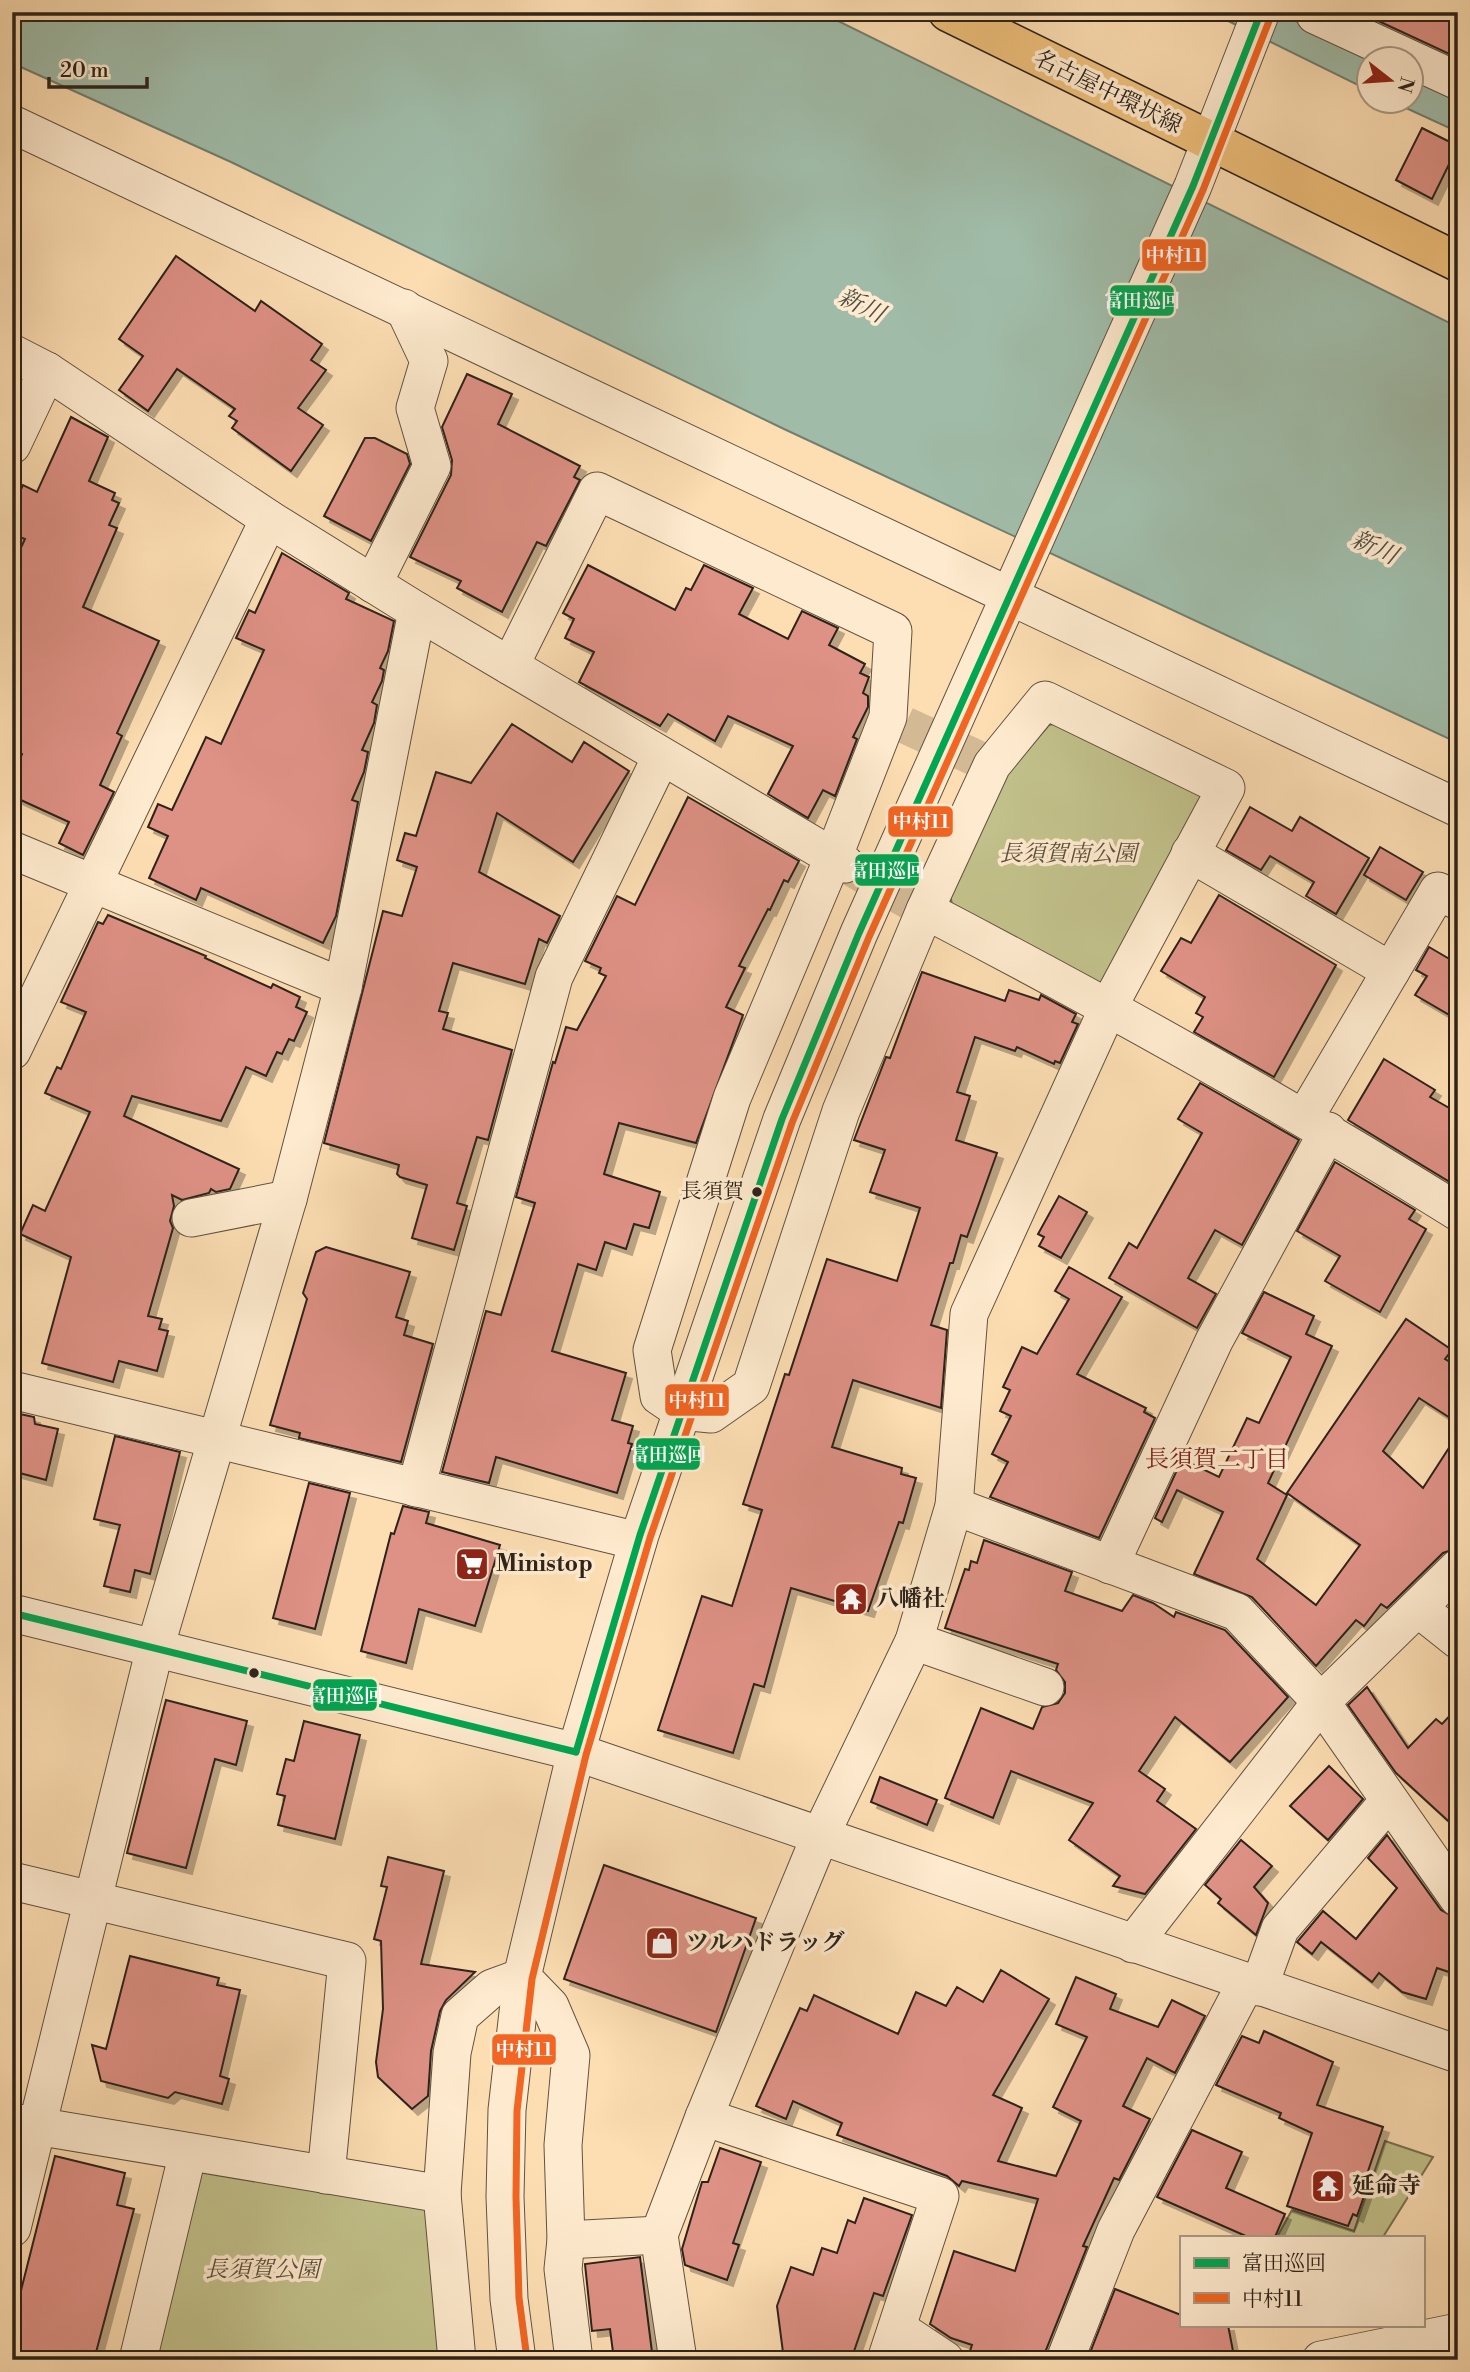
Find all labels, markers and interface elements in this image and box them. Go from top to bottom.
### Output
street label: 名古屋中環状線 [1030,44,1186,140]
scale bar [49,46,147,90]
north arrow [1354,46,1424,116]
text: 20 m [60,58,109,84]
text: N [1392,74,1419,95]
line badge: 中村11 [1141,238,1207,272]
text: 中村11 [1146,244,1202,268]
water label: 新川 [833,282,892,331]
line badge: 富田巡回 [1109,284,1175,317]
text: 富田巡回 [1104,289,1180,313]
water label: 新川 [1346,524,1405,573]
line badge: 中村11 [887,805,954,838]
text: 中村11 [893,810,949,834]
park label: 長須賀南公園 [999,840,1141,868]
line badge: 富田巡回 [854,853,920,887]
text: 富田巡回 [849,859,925,883]
place label: 長須賀 [681,1179,744,1205]
marker: 長須賀 [750,1185,764,1199]
line badge: 中村11 [664,1383,730,1417]
text: 中村11 [669,1389,725,1413]
line badge: 富田巡回 [635,1437,701,1471]
text: 富田巡回 [630,1443,706,1467]
district label: 長須賀二丁目 [1145,1445,1289,1475]
supermarket icon: Ministop [453,1545,491,1583]
place label: Ministop [496,1550,593,1578]
temple icon: 八幡社 [832,1580,870,1618]
place label: 八幡社 [876,1585,945,1613]
unlabelled marker [247,1666,261,1680]
line badge: 富田巡回 [312,1678,378,1712]
text: 富田巡回 [307,1684,383,1708]
shop icon: ツルハドラッグ [643,1924,681,1962]
place label: ツルハドラッグ [686,1929,844,1957]
line badge: 中村11 [491,2033,557,2066]
text: 中村11 [496,2038,552,2062]
temple icon: 延命寺 [1309,2167,1347,2205]
place label: 延命寺 [1352,2172,1421,2200]
legend [1180,2236,1424,2326]
text: 富田巡回 [1242,2251,1326,2277]
park label: 長須賀公園 [205,2256,324,2284]
text: 中村11 [1242,2287,1303,2313]

